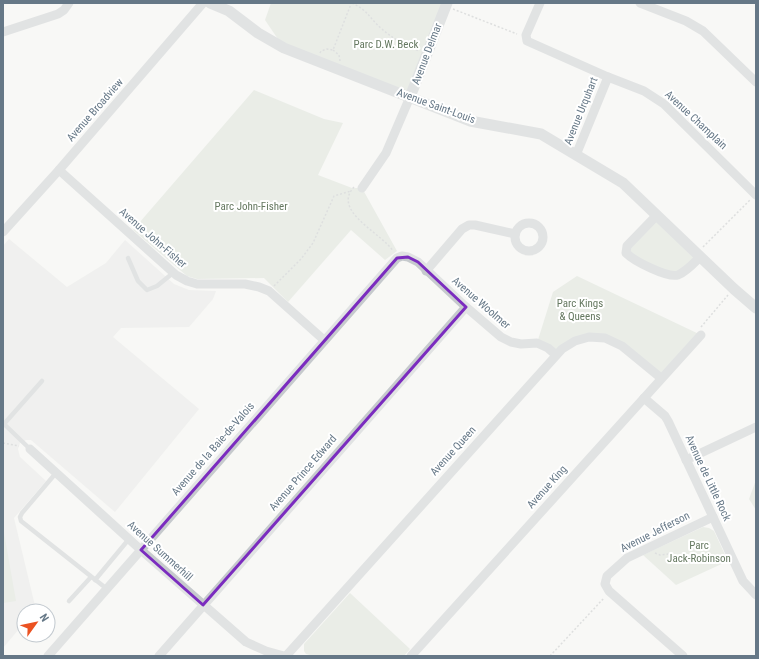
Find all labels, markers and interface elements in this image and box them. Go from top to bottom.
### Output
street label: Avenue Delmar [409,21,445,87]
park label: Parc D.W. Beck [353,38,419,51]
street label: Avenue Urquhart [562,75,600,147]
street label: Avenue Broadview [64,76,126,144]
street label: Avenue Saint-Louis [395,86,477,126]
street label: Avenue Champlain [662,88,730,152]
park label: Parc John-Fisher [214,200,288,213]
street label: Avenue John-Fisher [117,205,190,271]
street label: Avenue Woolmer [449,274,513,332]
park label: Parc Kings & Queens [557,297,603,323]
street label: Avenue de la Baie-de-Valois [169,400,257,498]
street label: Avenue Queen [428,424,478,478]
street label: Avenue Prince Edward [267,432,339,514]
street label: Avenue de Little Rock [682,433,734,523]
street label: Avenue King [524,463,570,511]
street label: Avenue Jefferson [618,509,692,555]
street label: Avenue Summerhill [125,518,195,584]
park label: Parc Jack-Robinson [667,539,731,565]
north arrow [16,603,56,643]
text: N [37,611,51,624]

